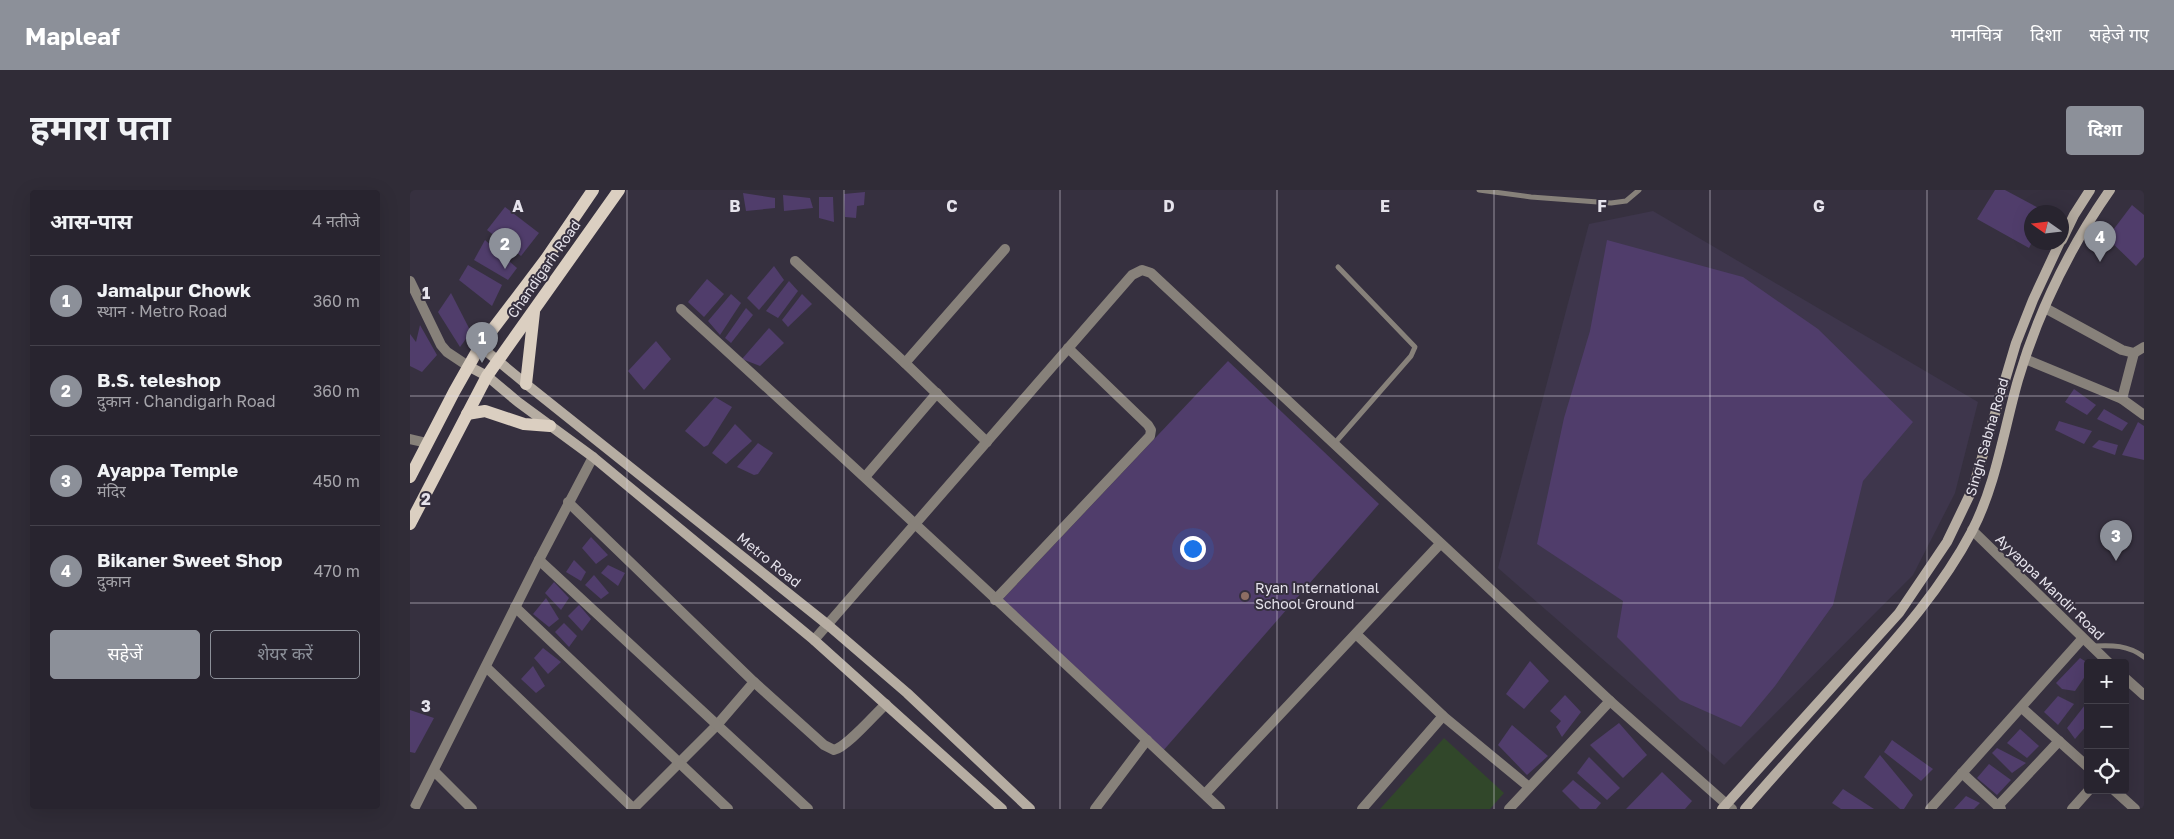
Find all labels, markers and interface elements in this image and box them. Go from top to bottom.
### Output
text: Mapleaf [25,21,120,50]
text: मानचित्र [1951,23,2002,45]
text: दिशा [2030,23,2061,45]
text: सहेजे गए [2089,23,2149,45]
text: हमारा पता [30,106,171,148]
button: दिशा [2066,106,2144,155]
text: A [512,196,524,216]
text: B [729,196,741,216]
text: C [946,196,958,216]
text: D [1163,196,1175,216]
text: E [1380,196,1390,216]
text: F [1597,196,1607,216]
text: G [1813,196,1825,216]
north arrow [2024,205,2069,250]
text: आस-पास [50,208,132,234]
text: 4 नतीजे [312,211,360,231]
street label: Chandigarh Road [504,217,584,321]
pin: 4 [2084,221,2116,262]
pin: 2 [489,228,521,269]
text: Jamalpur Chowk [97,278,251,301]
text: 1 [422,283,430,303]
text: 1 [62,291,70,311]
text: 360 m [313,291,360,311]
text: स्थान · Metro Road [97,301,227,321]
pin: 1 [466,322,498,363]
text: B.S. teleshop [97,368,221,391]
street label: Singh Sabha Road [1962,376,2011,498]
text: 2 [61,381,71,401]
text: 360 m [313,381,360,401]
text: दुकान · Chandigarh Road [97,391,276,411]
text: Ayappa Temple [97,458,238,481]
text: 3 [61,471,71,491]
text: 450 m [313,471,360,491]
text: मंदिर [97,481,126,501]
text: 2 [421,489,431,509]
pin: 3 [2100,520,2132,561]
street label: Metro Road [734,529,805,591]
street label: Ayyappa Mandir Road [1992,530,2108,643]
your location [1180,536,1206,562]
text: Bikaner Sweet Shop [97,548,283,571]
text: 4 [61,561,71,581]
text: 470 m [314,561,360,581]
text: दुकान [97,571,131,591]
place label: Ryan International School Ground [1255,579,1379,612]
marker: Ryan International School Ground [1239,590,1251,602]
button: सहेजें [50,630,200,679]
button: शेयर करें [210,630,360,679]
map controls [2084,659,2129,794]
button: + [2084,659,2129,704]
text: 3 [421,696,431,716]
button: − [2084,704,2129,749]
button: locate [2084,749,2129,794]

